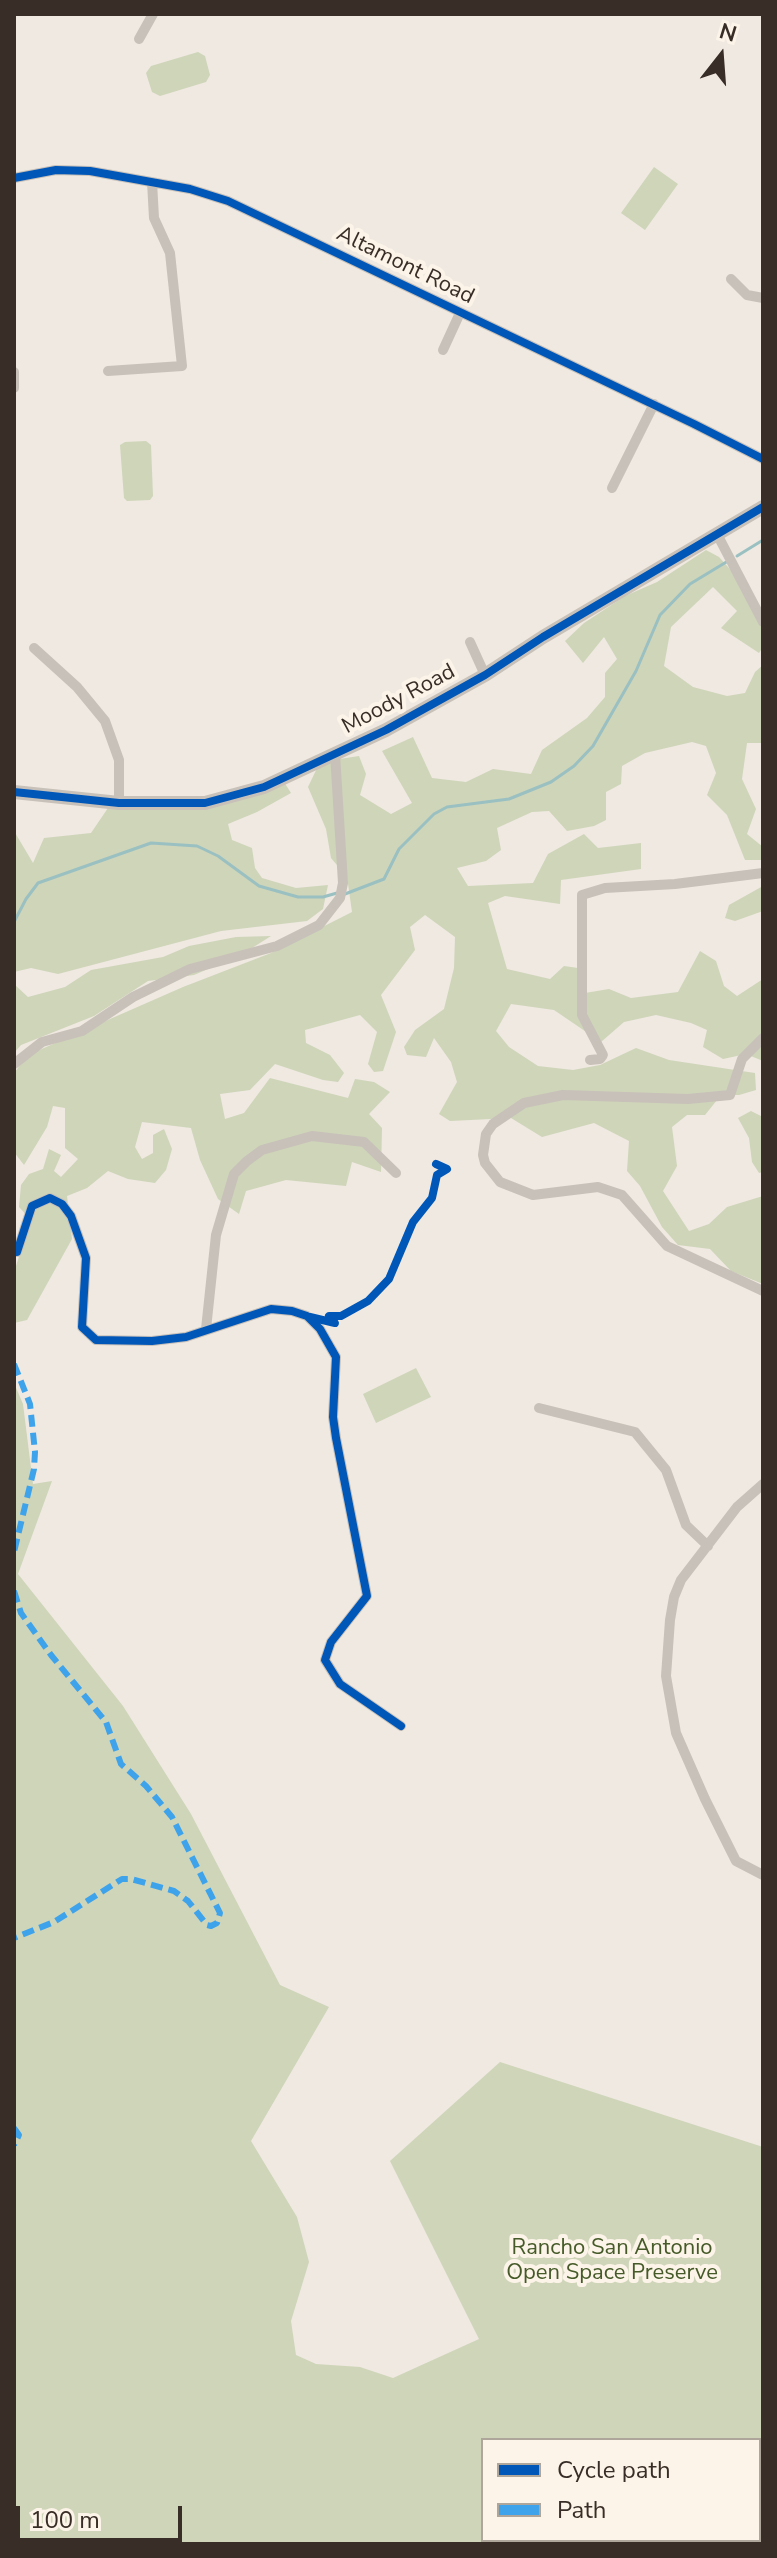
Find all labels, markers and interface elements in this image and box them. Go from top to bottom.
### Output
north arrow [681,16,761,96]
text: N [716,16,740,50]
street label: Altamont Road [332,221,478,311]
street label: Moody Road [338,659,460,741]
park label: Rancho San Antonio Open Space Preserve [506,2236,718,2288]
legend [481,2438,761,2542]
text: Cycle path [557,2454,671,2486]
scale bar [20,2490,186,2540]
text: Path [557,2494,606,2526]
text: 100 m [30,2504,100,2536]

